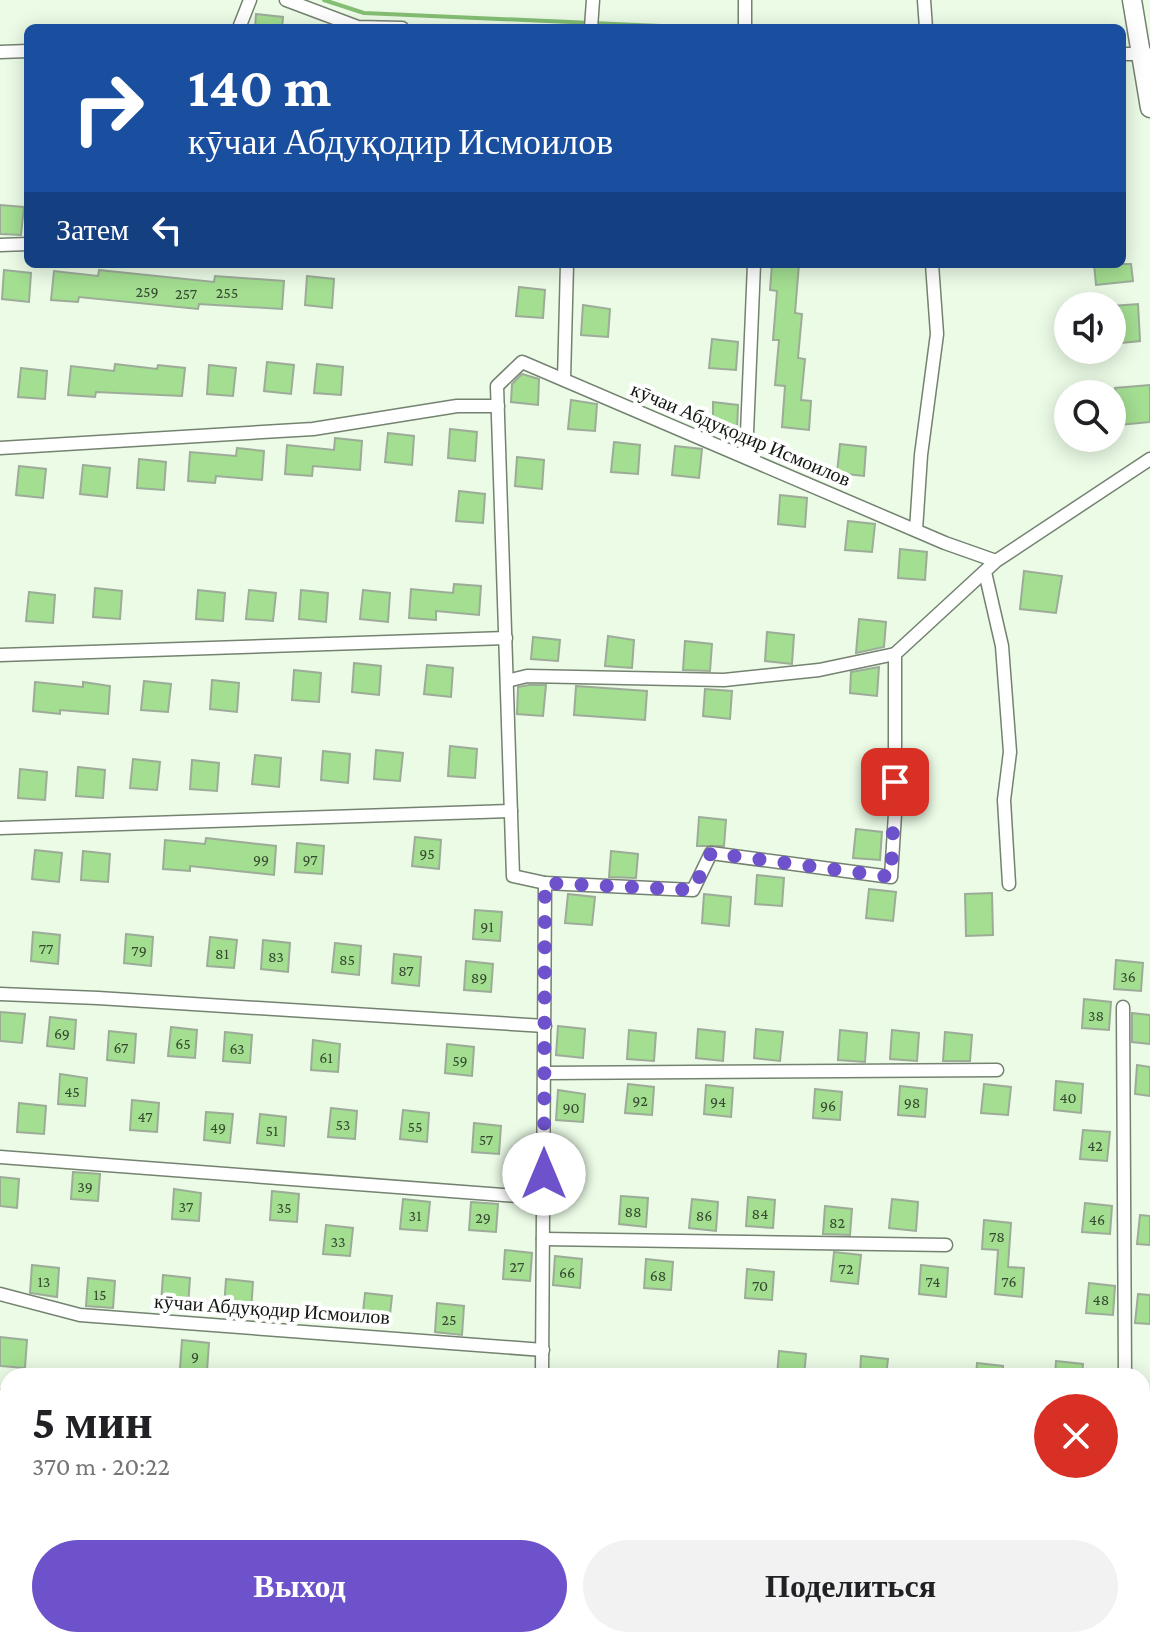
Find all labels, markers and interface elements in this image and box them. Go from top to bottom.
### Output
icon: right [56,56,160,160]
text: 140 m [188,56,331,118]
text: кӯчаи Абдуқодир Исмоилов [188,122,613,162]
icon: left [145,208,189,252]
text: Затем [56,213,129,246]
house number: 259 [135,283,159,300]
house number: 255 [216,284,238,301]
house number: 257 [175,285,198,302]
map controls [1054,292,1126,452]
button: sound [1054,292,1126,364]
street label: кӯчаи Абдуқодир Исмоилов [628,378,854,491]
button: search [1054,380,1126,452]
pin [861,748,929,816]
icon: arrive [873,760,917,804]
house number: 95 [419,845,435,862]
house number: 99 [253,851,269,868]
house number: 97 [302,851,318,868]
house number: 91 [480,918,494,935]
house number: 77 [39,940,54,957]
house number: 79 [131,942,147,959]
house number: 81 [215,945,229,962]
house number: 83 [268,948,284,965]
house number: 85 [339,951,355,968]
house number: 87 [398,962,414,979]
house number: 36 [1120,968,1136,985]
house number: 89 [471,969,487,986]
house number: 38 [1088,1007,1104,1024]
house number: 69 [54,1025,70,1042]
house number: 65 [175,1035,191,1052]
house number: 67 [114,1039,129,1056]
house number: 63 [229,1040,245,1057]
house number: 61 [319,1049,333,1066]
house number: 59 [452,1052,468,1069]
house number: 45 [64,1083,80,1100]
house number: 40 [1059,1089,1077,1106]
house number: 92 [632,1092,648,1109]
house number: 94 [710,1093,726,1110]
house number: 98 [904,1094,920,1111]
house number: 96 [820,1097,836,1114]
house number: 90 [562,1099,580,1116]
house number: 47 [137,1108,153,1125]
house number: 53 [336,1116,350,1133]
house number: 55 [408,1118,422,1135]
house number: 49 [210,1119,226,1136]
house number: 51 [266,1122,278,1139]
house number: 57 [479,1131,494,1148]
position arrow [502,1132,586,1216]
house number: 42 [1087,1137,1103,1154]
house number: 39 [77,1178,93,1195]
house number: 37 [179,1198,194,1215]
house number: 35 [276,1199,292,1216]
house number: 88 [624,1203,642,1220]
house number: 84 [752,1205,768,1222]
house number: 31 [409,1207,421,1224]
house number: 86 [696,1207,712,1224]
house number: 29 [475,1209,491,1226]
house number: 46 [1089,1211,1105,1228]
house number: 82 [829,1214,845,1231]
house number: 78 [989,1228,1005,1245]
house number: 33 [330,1233,346,1250]
house number: 27 [510,1258,525,1275]
house number: 72 [839,1260,854,1277]
house number: 66 [559,1264,575,1281]
house number: 68 [650,1267,666,1284]
house number: 13 [38,1273,50,1290]
house number: 74 [925,1273,941,1290]
house number: 76 [1001,1273,1017,1290]
house number: 70 [752,1277,768,1294]
house number: 15 [94,1286,106,1303]
street label: кӯчаи Абдуқодир Исмоилов [153,1290,391,1329]
house number: 48 [1093,1291,1109,1308]
house number: 25 [441,1311,457,1328]
house number: 9 [191,1348,199,1365]
button: close [1034,1394,1118,1478]
text: 5 мин [32,1395,153,1448]
text: 370 m · 20:22 [32,1452,170,1481]
button: Выход [32,1540,567,1632]
button: Поделиться [583,1540,1118,1632]

